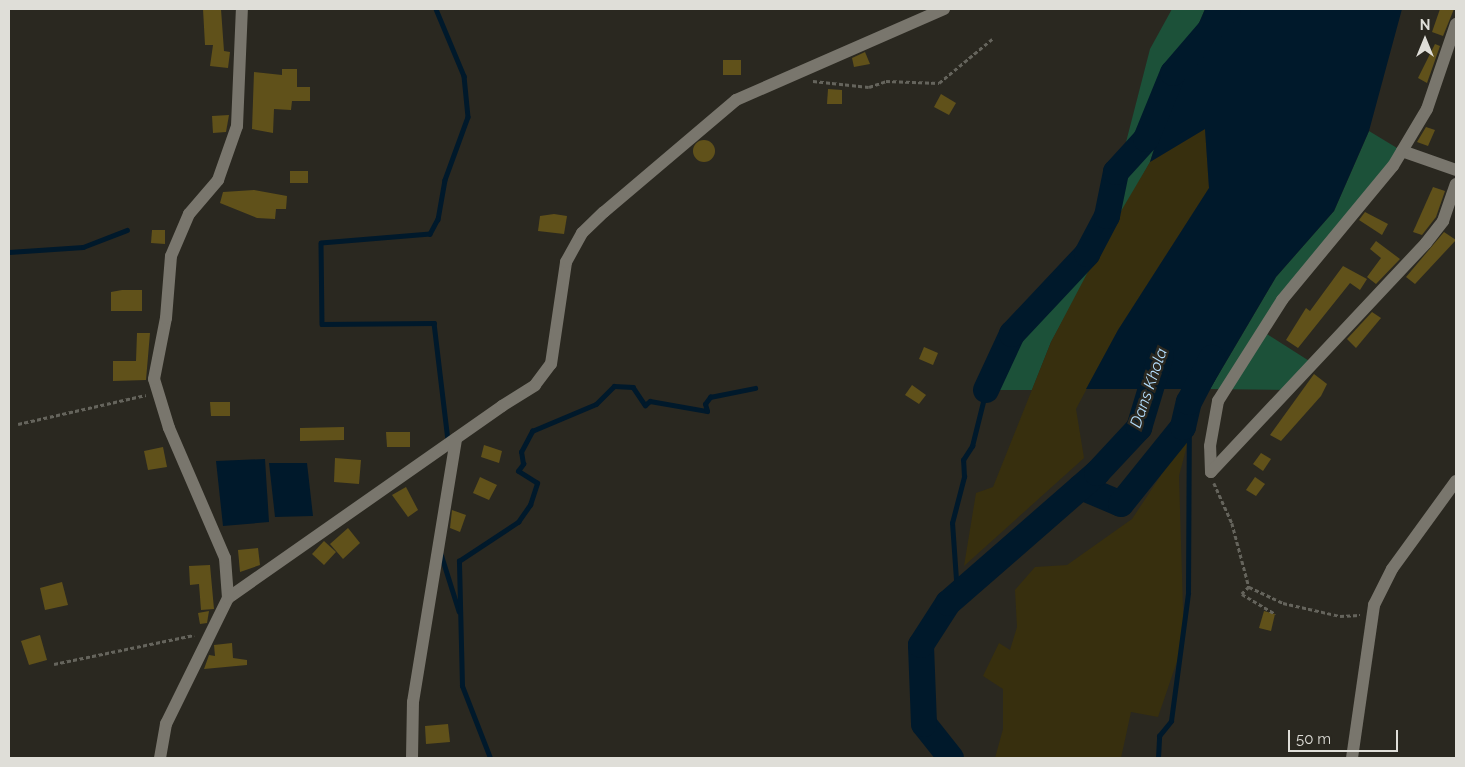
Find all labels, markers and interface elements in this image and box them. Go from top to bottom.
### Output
north arrow [1400,15,1450,65]
text: N [1420,17,1430,33]
water label: Dans Khola [1126,346,1172,430]
scale bar [1290,720,1400,752]
text: 50 m [1296,730,1331,748]

